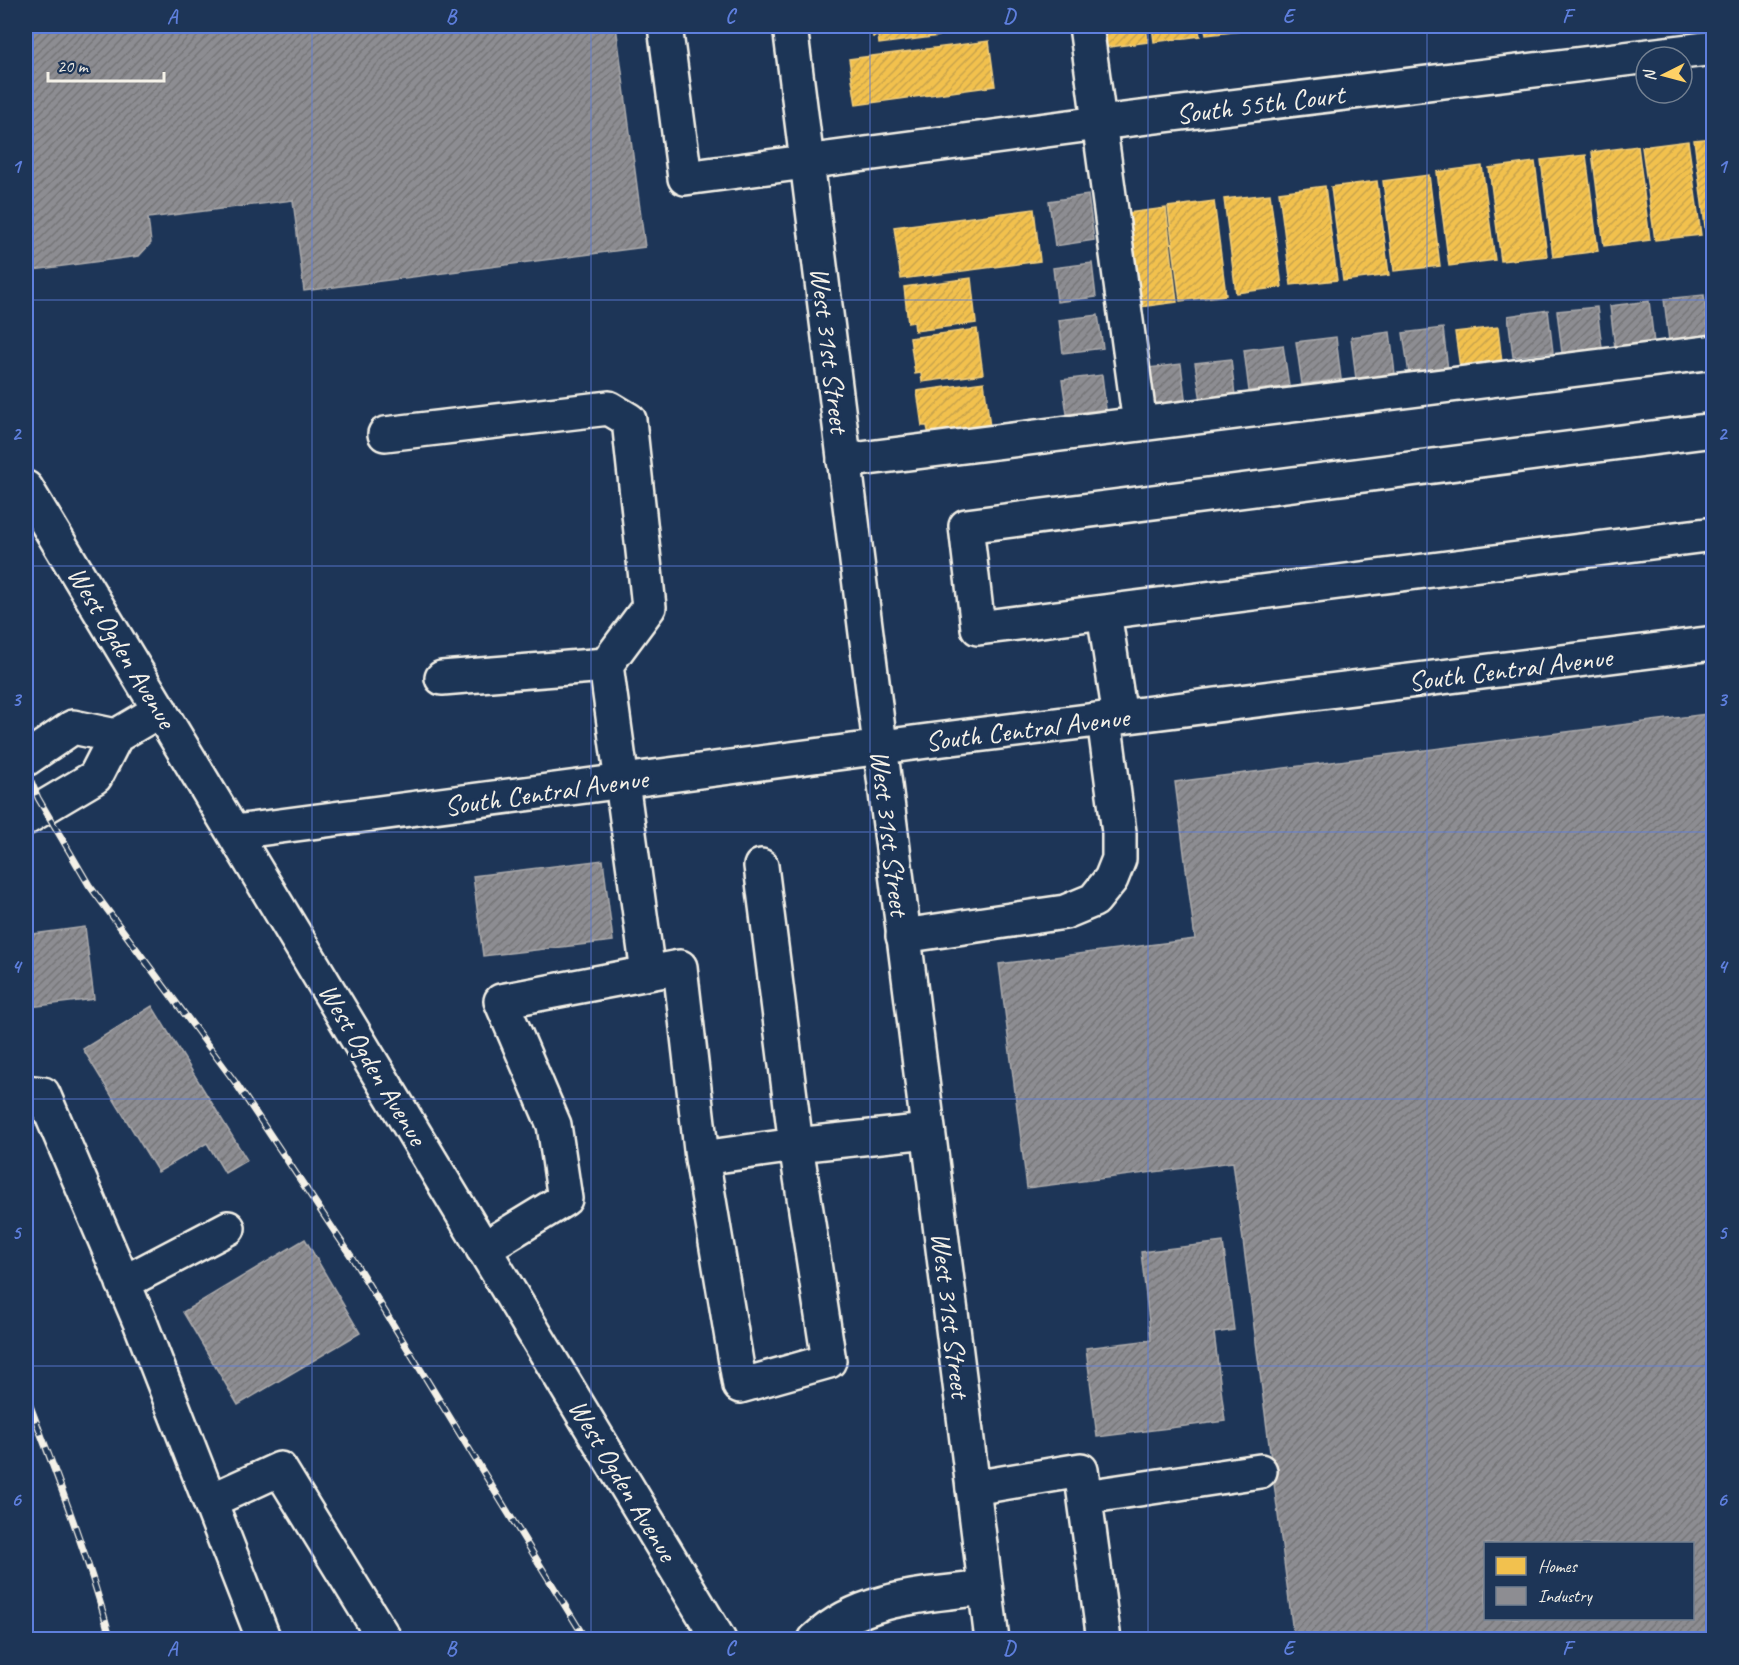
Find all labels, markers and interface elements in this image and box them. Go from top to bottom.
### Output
text: A [167,4,179,29]
text: B [446,4,458,29]
text: C [725,4,737,29]
text: D [1003,4,1017,29]
text: E [1283,4,1297,29]
text: F [1562,4,1576,29]
scale bar [48,45,164,83]
north arrow [1634,45,1694,105]
text: 20 m [57,55,90,77]
text: N [1639,67,1661,82]
street label: South 55th Court [1174,76,1349,132]
text: 1 [12,154,23,179]
text: 1 [1718,154,1729,179]
street label: West 31st Street [802,265,858,437]
text: 2 [12,421,23,446]
text: 2 [1718,421,1729,446]
street label: West Ogden Avenue [60,560,185,736]
street label: South Central Avenue [1406,639,1616,699]
text: 3 [12,687,23,712]
text: 3 [1718,687,1729,712]
street label: South Central Avenue [923,699,1133,759]
street label: West 31st Street [862,748,918,920]
street label: South Central Avenue [442,760,652,824]
text: 4 [12,954,24,979]
text: 4 [1718,954,1730,979]
street label: West Ogden Avenue [311,977,436,1153]
text: 5 [12,1220,23,1245]
text: 5 [1718,1220,1729,1245]
street label: West 31st Street [923,1230,979,1402]
street label: West Ogden Avenue [561,1393,686,1569]
text: 6 [11,1487,22,1512]
text: 6 [1717,1487,1728,1512]
legend [1484,1542,1694,1620]
text: Homes [1538,1555,1578,1577]
text: Industry [1538,1585,1593,1607]
text: A [167,1636,179,1661]
text: B [446,1636,458,1661]
text: C [725,1636,737,1661]
text: D [1003,1636,1017,1661]
text: E [1283,1636,1297,1661]
text: F [1562,1636,1576,1661]

